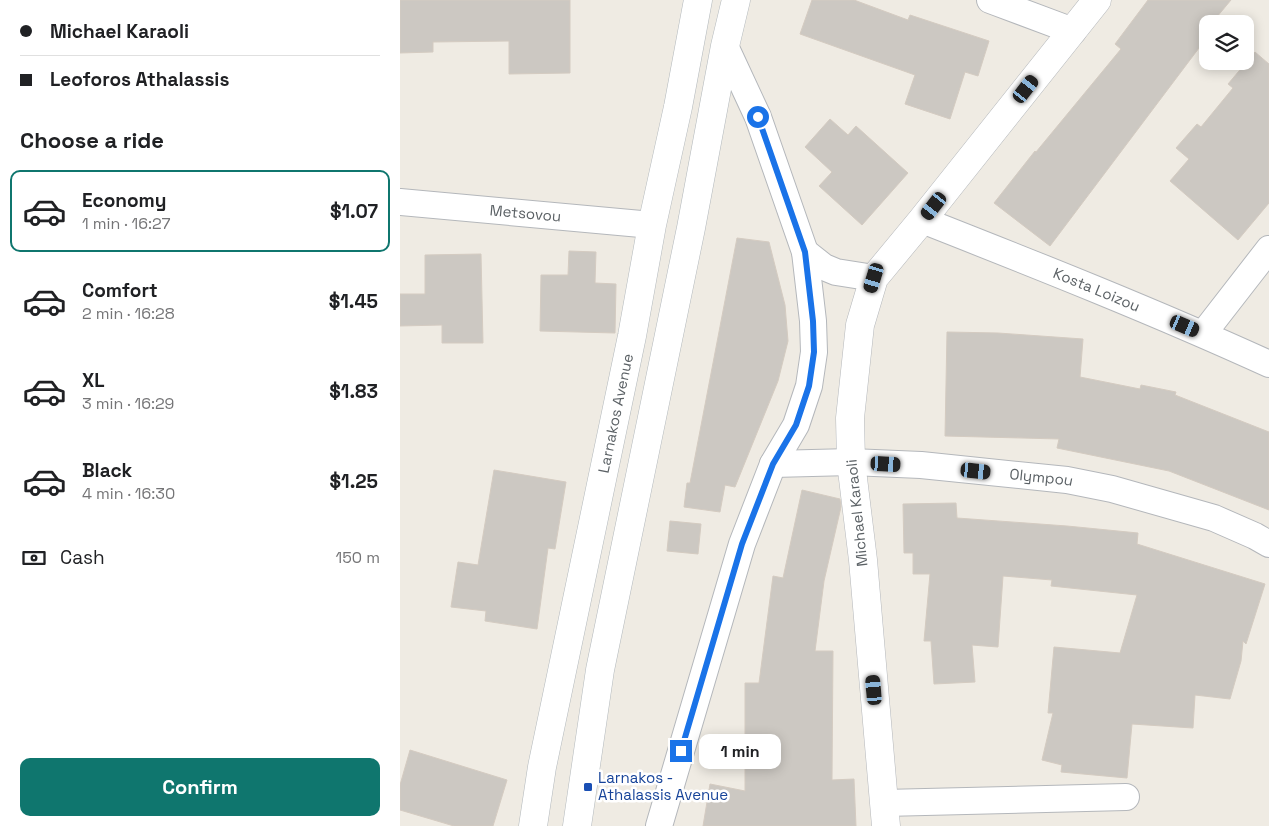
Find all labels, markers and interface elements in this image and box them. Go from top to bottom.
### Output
map controls [1199,15,1254,70]
button: layers [1199,15,1254,70]
text: Michael Karaoli [50,19,189,44]
text: Leoforos Athalassis [50,67,229,92]
car [1010,73,1041,105]
route start [747,106,769,128]
text: Choose a ride [20,126,164,154]
text: Economy [82,188,166,213]
icon: car [22,189,67,234]
car [918,190,949,222]
text: $1.07 [330,199,378,224]
street label: Metsovou [489,200,562,226]
text: 1 min · 16:27 [82,213,171,234]
car [862,261,885,295]
street label: Kosta Loizou [1051,263,1143,316]
text: Comfort [82,278,158,303]
icon: car [22,279,67,324]
text: $1.45 [329,289,378,314]
text: 2 min · 16:28 [82,303,175,324]
car [1168,313,1201,339]
street label: Larnakos Avenue [594,352,637,475]
text: XL [82,368,105,393]
icon: car [22,369,67,414]
text: $1.83 [329,379,378,404]
text: 3 min · 16:29 [82,393,174,414]
car [870,456,901,472]
text: Black [82,458,132,483]
street label: Michael Karaoli [841,458,872,568]
icon: car [22,459,67,504]
car [960,462,991,480]
street label: Olympou [1009,464,1075,490]
text: $1.25 [330,469,378,494]
text: 4 min · 16:30 [82,483,175,504]
icon: cash [20,544,48,572]
text: Cash [60,545,105,570]
text: 150 m [336,547,380,568]
car [865,674,882,706]
callout: 1 min [698,734,781,768]
route end [670,740,692,762]
text: 1 min [720,741,760,762]
button: Confirm [20,758,380,816]
place label: Larnakos - Athalassis Avenue [598,768,728,804]
marker: Larnakos - Athalassis Avenue [582,781,594,793]

